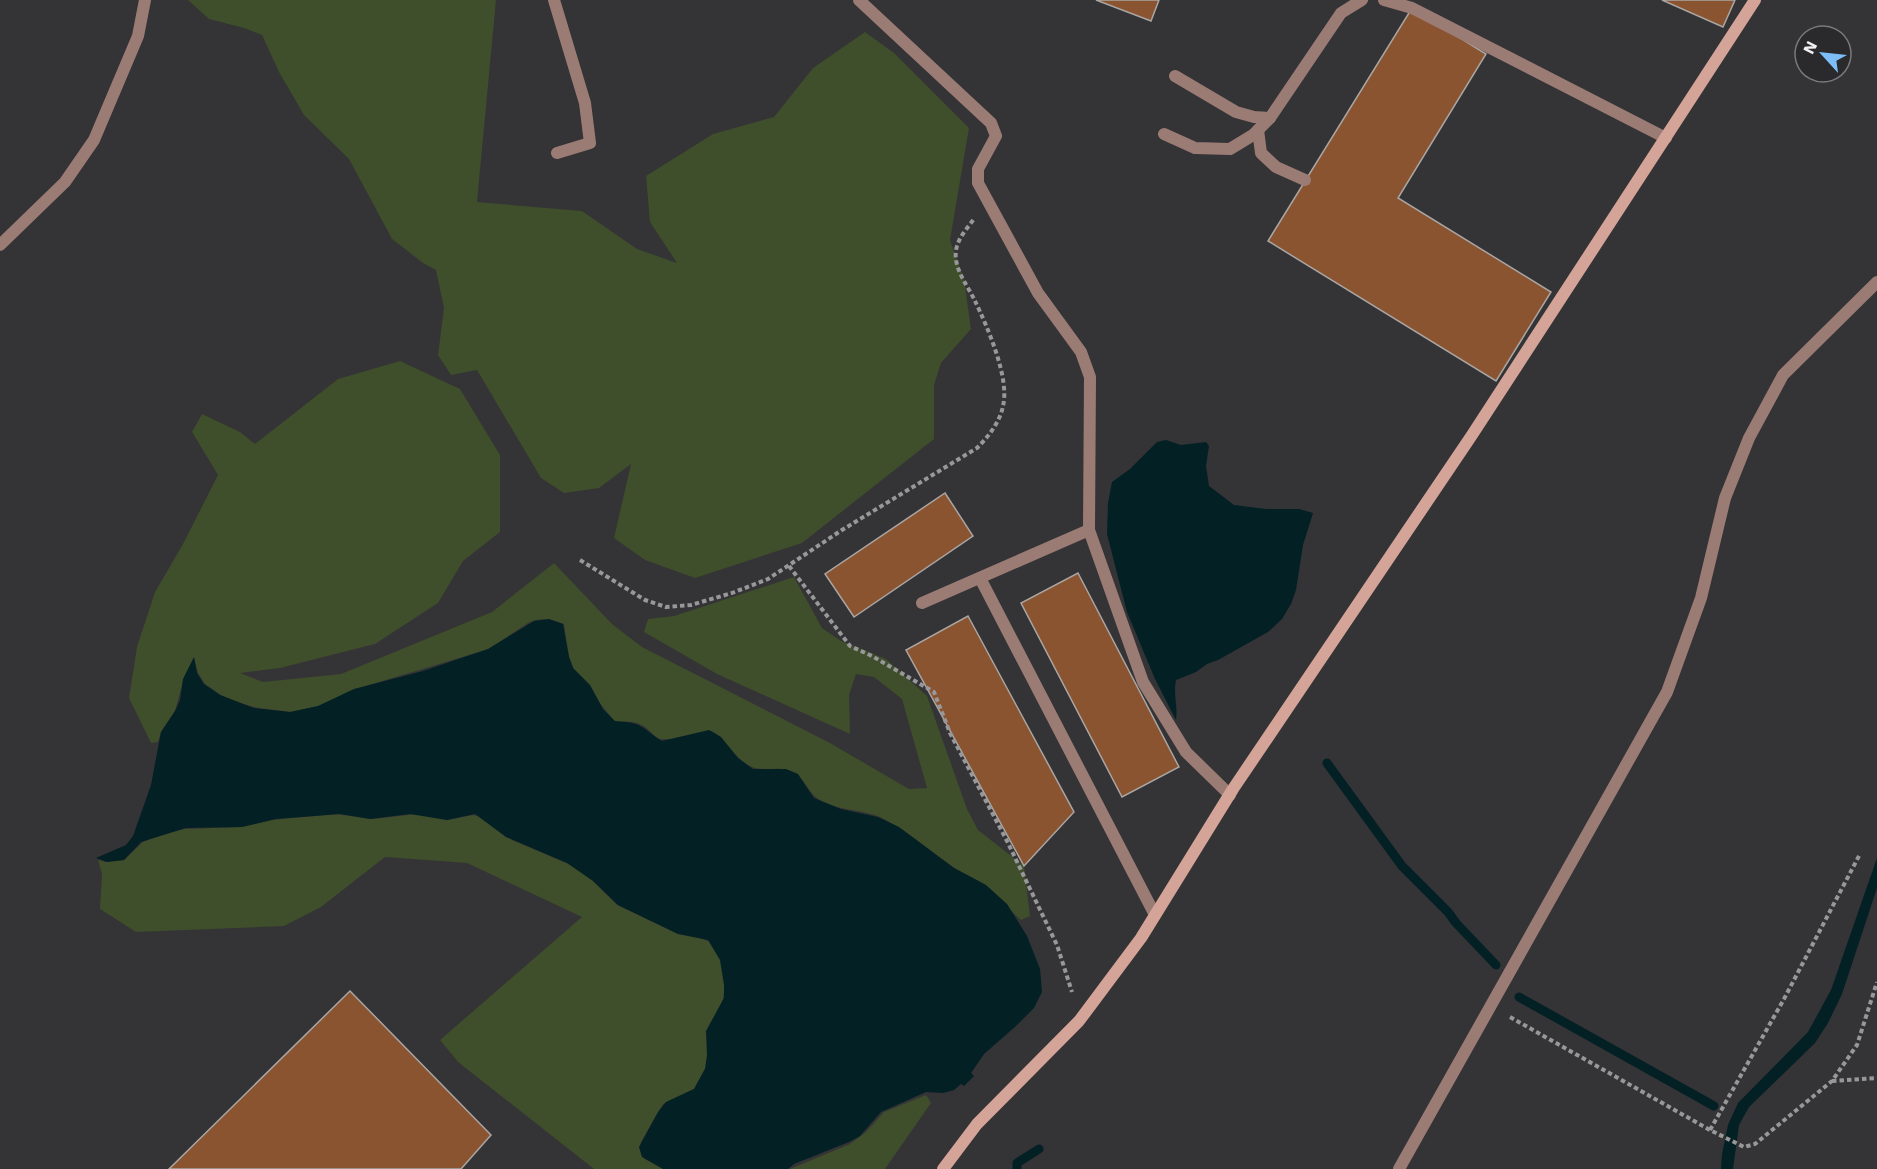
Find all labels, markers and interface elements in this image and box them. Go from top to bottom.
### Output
north arrow [1793,24,1853,84]
text: N [1799,38,1821,57]

